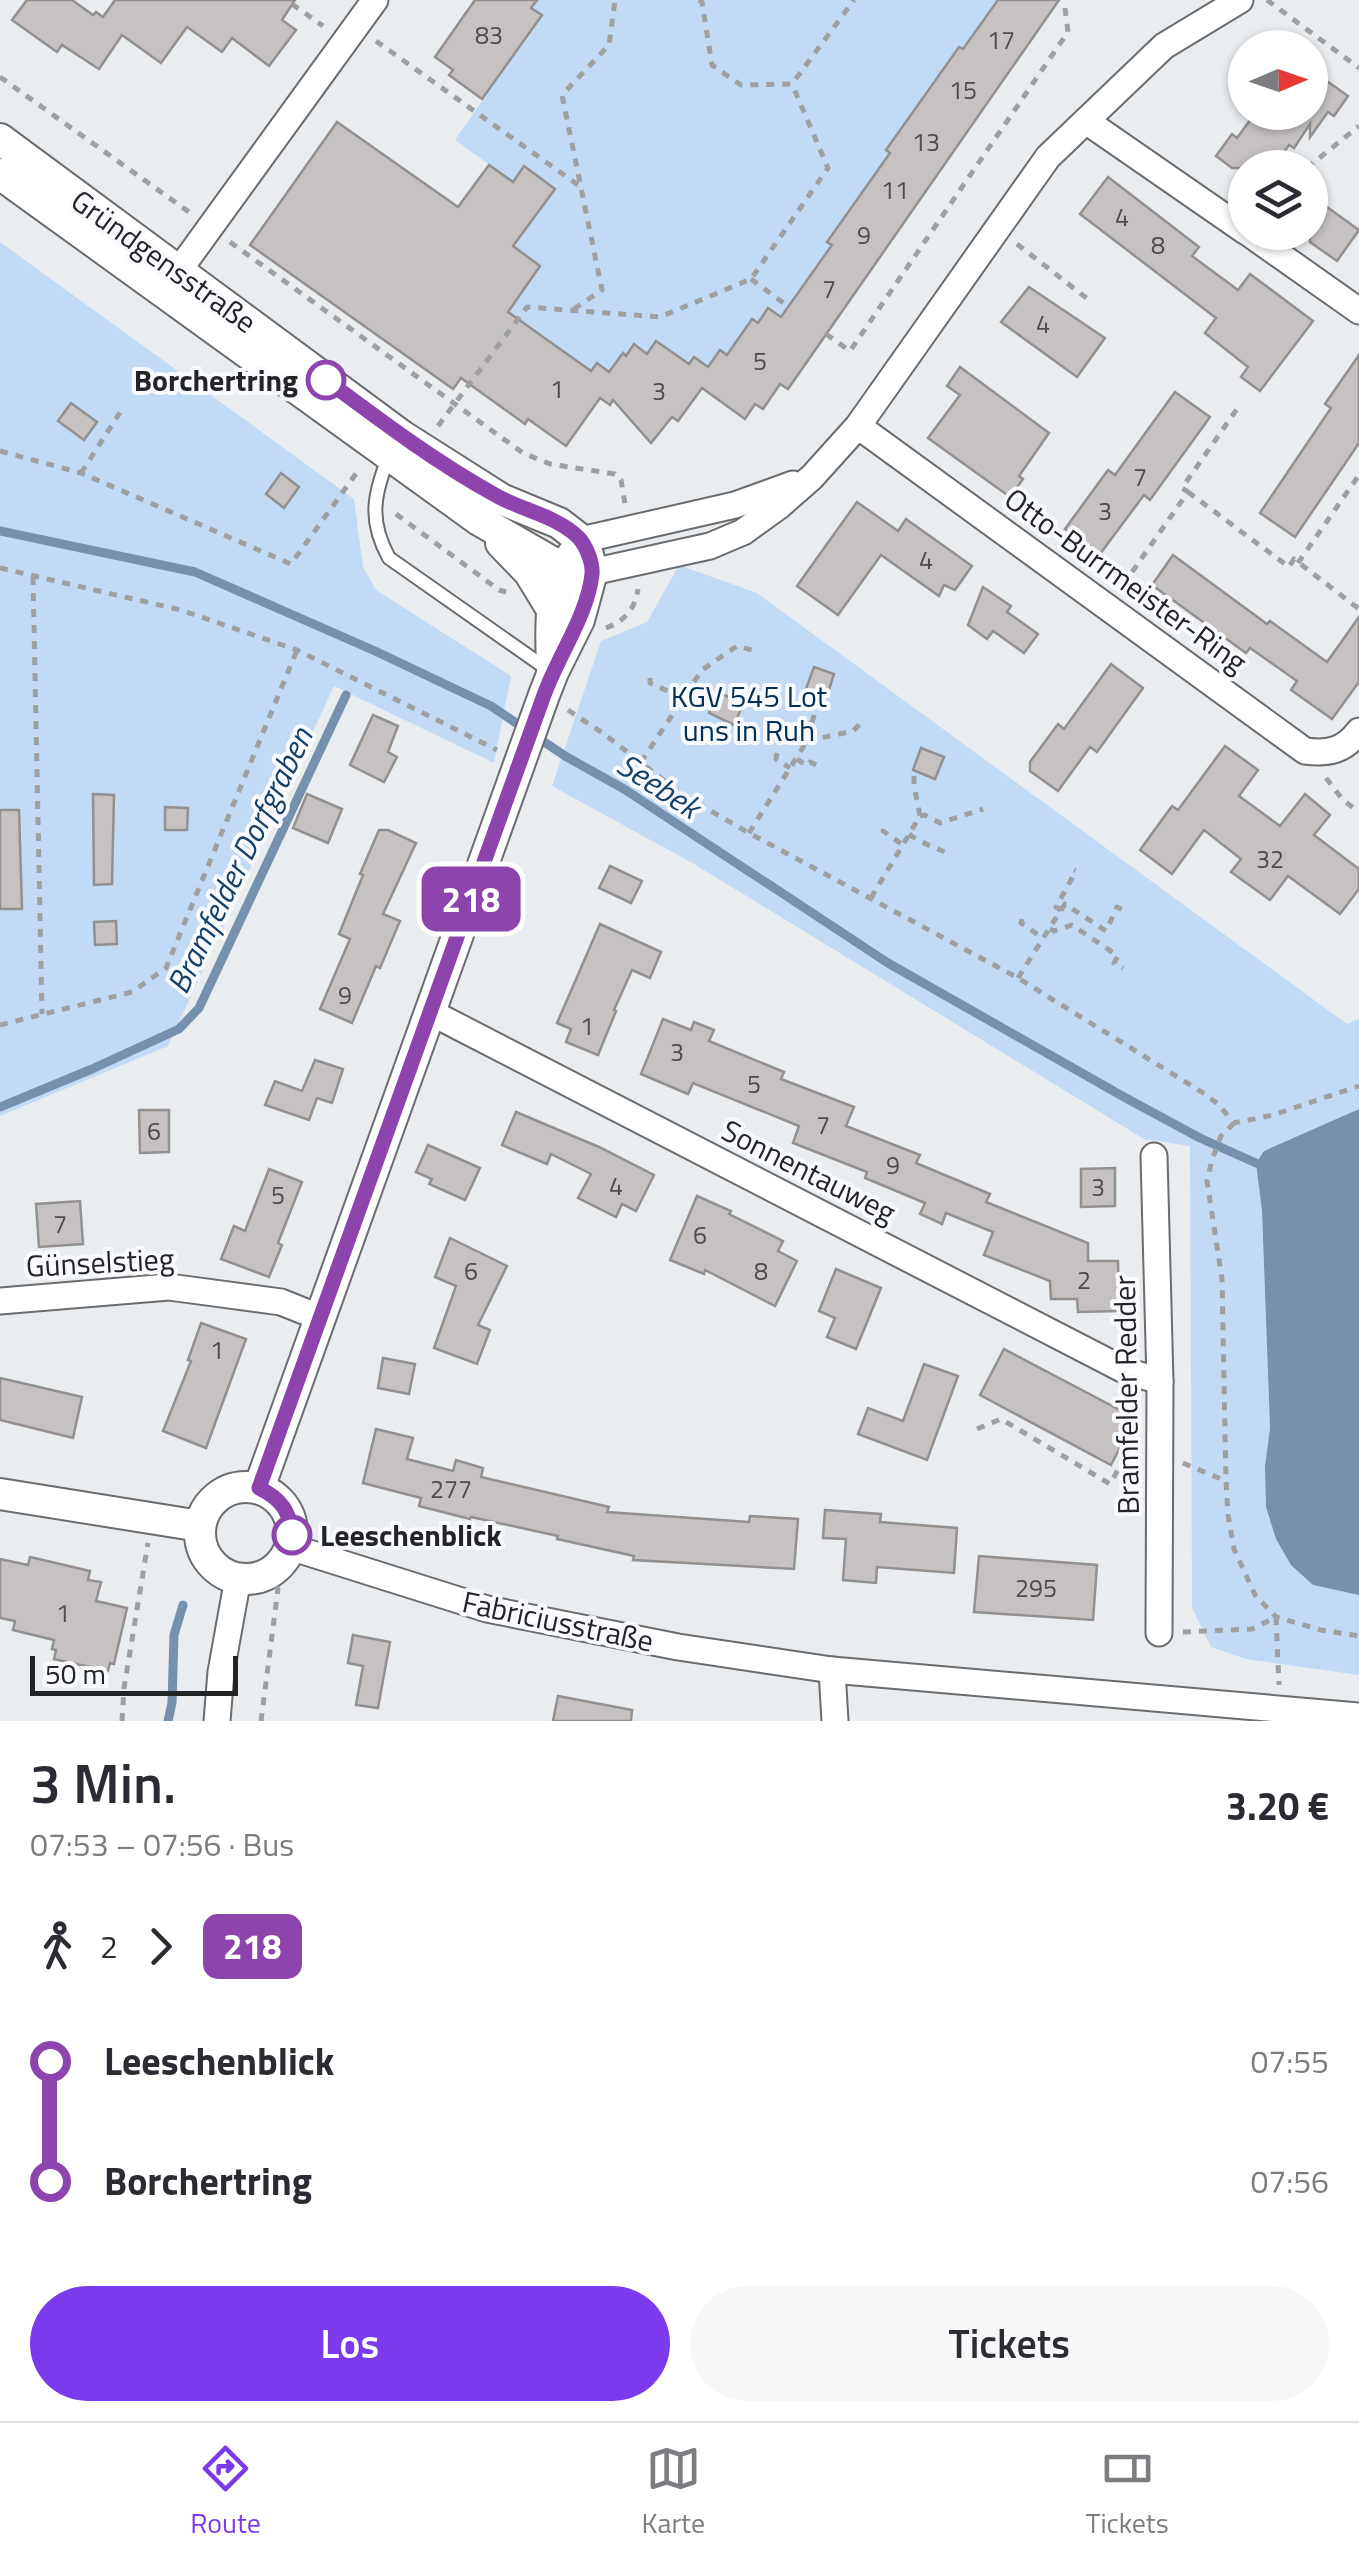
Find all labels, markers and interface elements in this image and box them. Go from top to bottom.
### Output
house number: 83 [475,16,503,54]
house number: 17 [987,21,1015,59]
north arrow [1228,30,1328,130]
map controls [1228,30,1328,250]
house number: 15 [949,71,977,109]
house number: 13 [912,123,940,161]
button: layers [1228,150,1328,250]
house number: 11 [881,171,909,209]
street label: Gründgensstraße [62,178,266,344]
house number: 4 [1115,198,1129,236]
house number: 9 [857,216,871,254]
house number: 8 [1151,226,1165,264]
house number: 7 [822,270,836,308]
house number: 4 [1036,305,1050,343]
house number: 5 [753,342,767,380]
place label: Borchertring [134,357,298,403]
marker: Borchertring [307,361,345,399]
house number: 1 [550,370,564,408]
house number: 3 [652,372,666,410]
house number: 7 [1133,458,1147,496]
street label: Otto-Burrmeister-Ring [995,476,1257,684]
house number: 3 [1098,492,1112,530]
house number: 4 [919,541,933,579]
park label: KGV 545 Lot uns in Ruh [671,673,828,753]
water label: Bramfelder Dorfgraben [154,718,325,1001]
water label: Seebek [608,740,713,832]
house number: 32 [1256,840,1284,878]
line badge: 218 [414,866,528,932]
text: 218 [442,872,500,926]
house number: 9 [338,976,352,1014]
house number: 1 [580,1007,594,1045]
house number: 3 [670,1033,684,1071]
house number: 5 [747,1065,761,1103]
house number: 7 [816,1106,830,1144]
street label: Sonnentauweg [714,1107,904,1235]
house number: 6 [147,1112,161,1150]
house number: 9 [886,1146,900,1184]
house number: 4 [609,1167,623,1205]
house number: 3 [1091,1168,1105,1206]
house number: 5 [271,1176,285,1214]
house number: 7 [53,1205,67,1243]
house number: 6 [693,1216,707,1254]
street label: Günselstieg [25,1235,175,1289]
house number: 6 [464,1252,478,1290]
house number: 8 [754,1252,768,1290]
house number: 2 [1077,1261,1091,1299]
street label: Bramfelder Redder [1101,1275,1151,1515]
house number: 1 [210,1331,224,1369]
house number: 277 [430,1470,472,1508]
place label: Leeschenblick [320,1512,502,1558]
marker: Leeschenblick [273,1516,311,1554]
house number: 295 [1015,1569,1057,1607]
street label: Fabriciusstraße [458,1578,658,1664]
house number: 1 [56,1594,70,1632]
scale bar [30,1651,238,1696]
text: 50 m [45,1652,106,1695]
text: 3 Min. [30,1741,176,1824]
text: 3.20 € [1226,1777,1329,1835]
text: 07:53 – 07:56 · Bus [30,1820,294,1868]
icon: walk [30,1919,85,1974]
icon: forward [133,1919,188,1974]
text: 218 [223,1919,282,1973]
text: 2 [100,1922,118,1970]
text: Leeschenblick [104,2032,334,2090]
text: 07:55 [1250,2037,1329,2085]
text: Borchertring [104,2152,312,2210]
text: 07:56 [1250,2157,1329,2205]
button: Los [30,2286,670,2401]
button: Tickets [690,2286,1329,2401]
tab: Route [190,2441,261,2544]
tab: Karte [641,2441,705,2544]
tab: Tickets [1086,2441,1169,2544]

